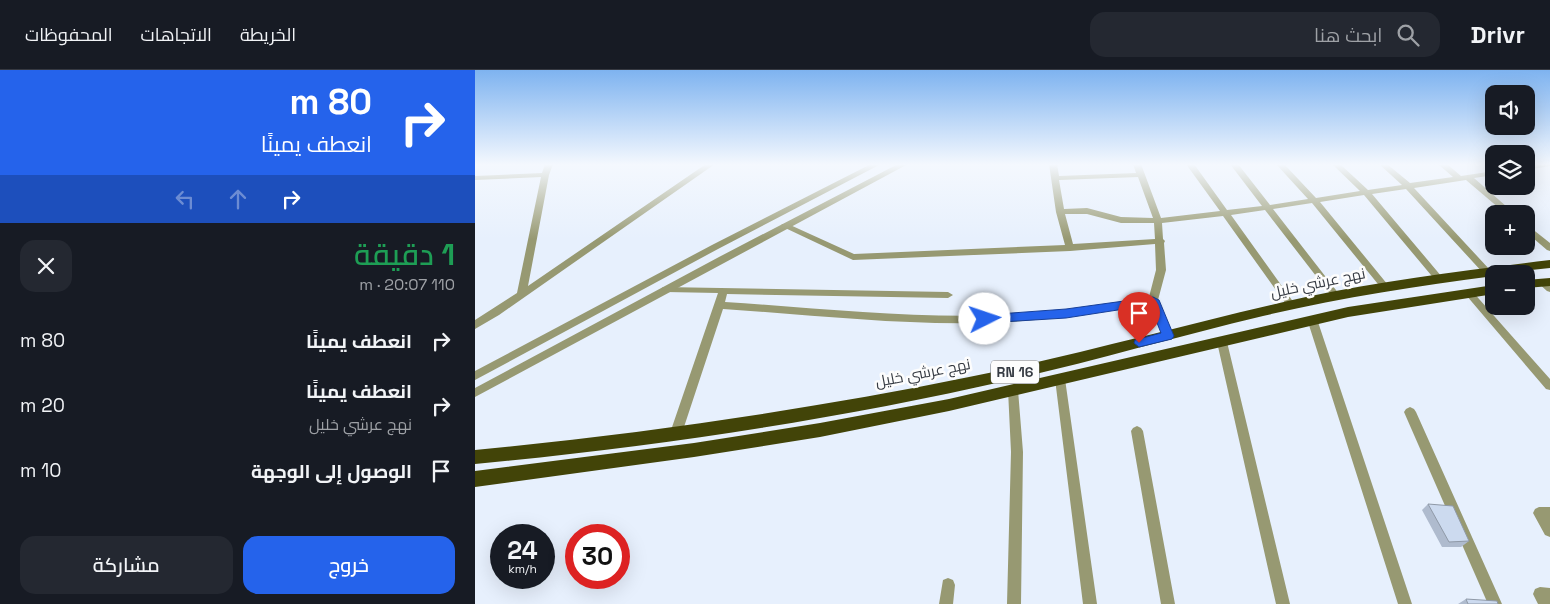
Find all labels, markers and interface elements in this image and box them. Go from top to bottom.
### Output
search box [1090,12,1440,57]
text: Drivr [1470,19,1525,50]
icon: search [1394,21,1422,49]
text: المحفوظات [25,23,113,46]
text: الاتجاهات [141,23,212,46]
text: الخريطة [240,23,296,46]
text: ابحث هنا [1314,23,1382,48]
text: 80 m [290,80,372,124]
map controls [1485,85,1535,315]
button: sound [1485,85,1535,135]
icon: right [390,90,455,155]
text: انعطف يمينًا [261,130,372,158]
button: layers [1485,145,1535,195]
icon: left [171,185,199,213]
icon: ahead [224,185,252,213]
icon: right [277,185,305,213]
button: + [1485,205,1535,255]
text: 1 دقيقة [354,235,455,274]
button: close [20,240,72,292]
street label: نهج عرشي خليل [1269,263,1368,305]
button: − [1485,265,1535,315]
text: 110 m · 20:07 [359,274,455,295]
position arrow [958,292,1010,344]
pin [1118,292,1160,343]
icon: arrive [1125,299,1153,327]
icon: right [427,327,455,355]
text: 80 m [20,328,65,353]
text: انعطف يمينًا [306,329,412,354]
street label: نهج عرشي خليل [874,354,973,394]
road number: RN 16 [991,360,1039,384]
text: انعطف يمينًا [306,379,412,404]
icon: right [427,392,455,420]
text: 20 m [20,393,65,418]
text: نهج عرشي خليل [309,414,412,435]
icon: arrive [427,457,455,485]
text: 10 m [20,458,61,483]
text: الوصول إلى الوجهة [251,459,412,484]
speed limit sign: 30 [565,524,630,589]
text: 24 [507,534,538,566]
button: مشاركة [20,536,233,594]
button: خروج [243,536,455,594]
text: km/h [508,561,537,577]

